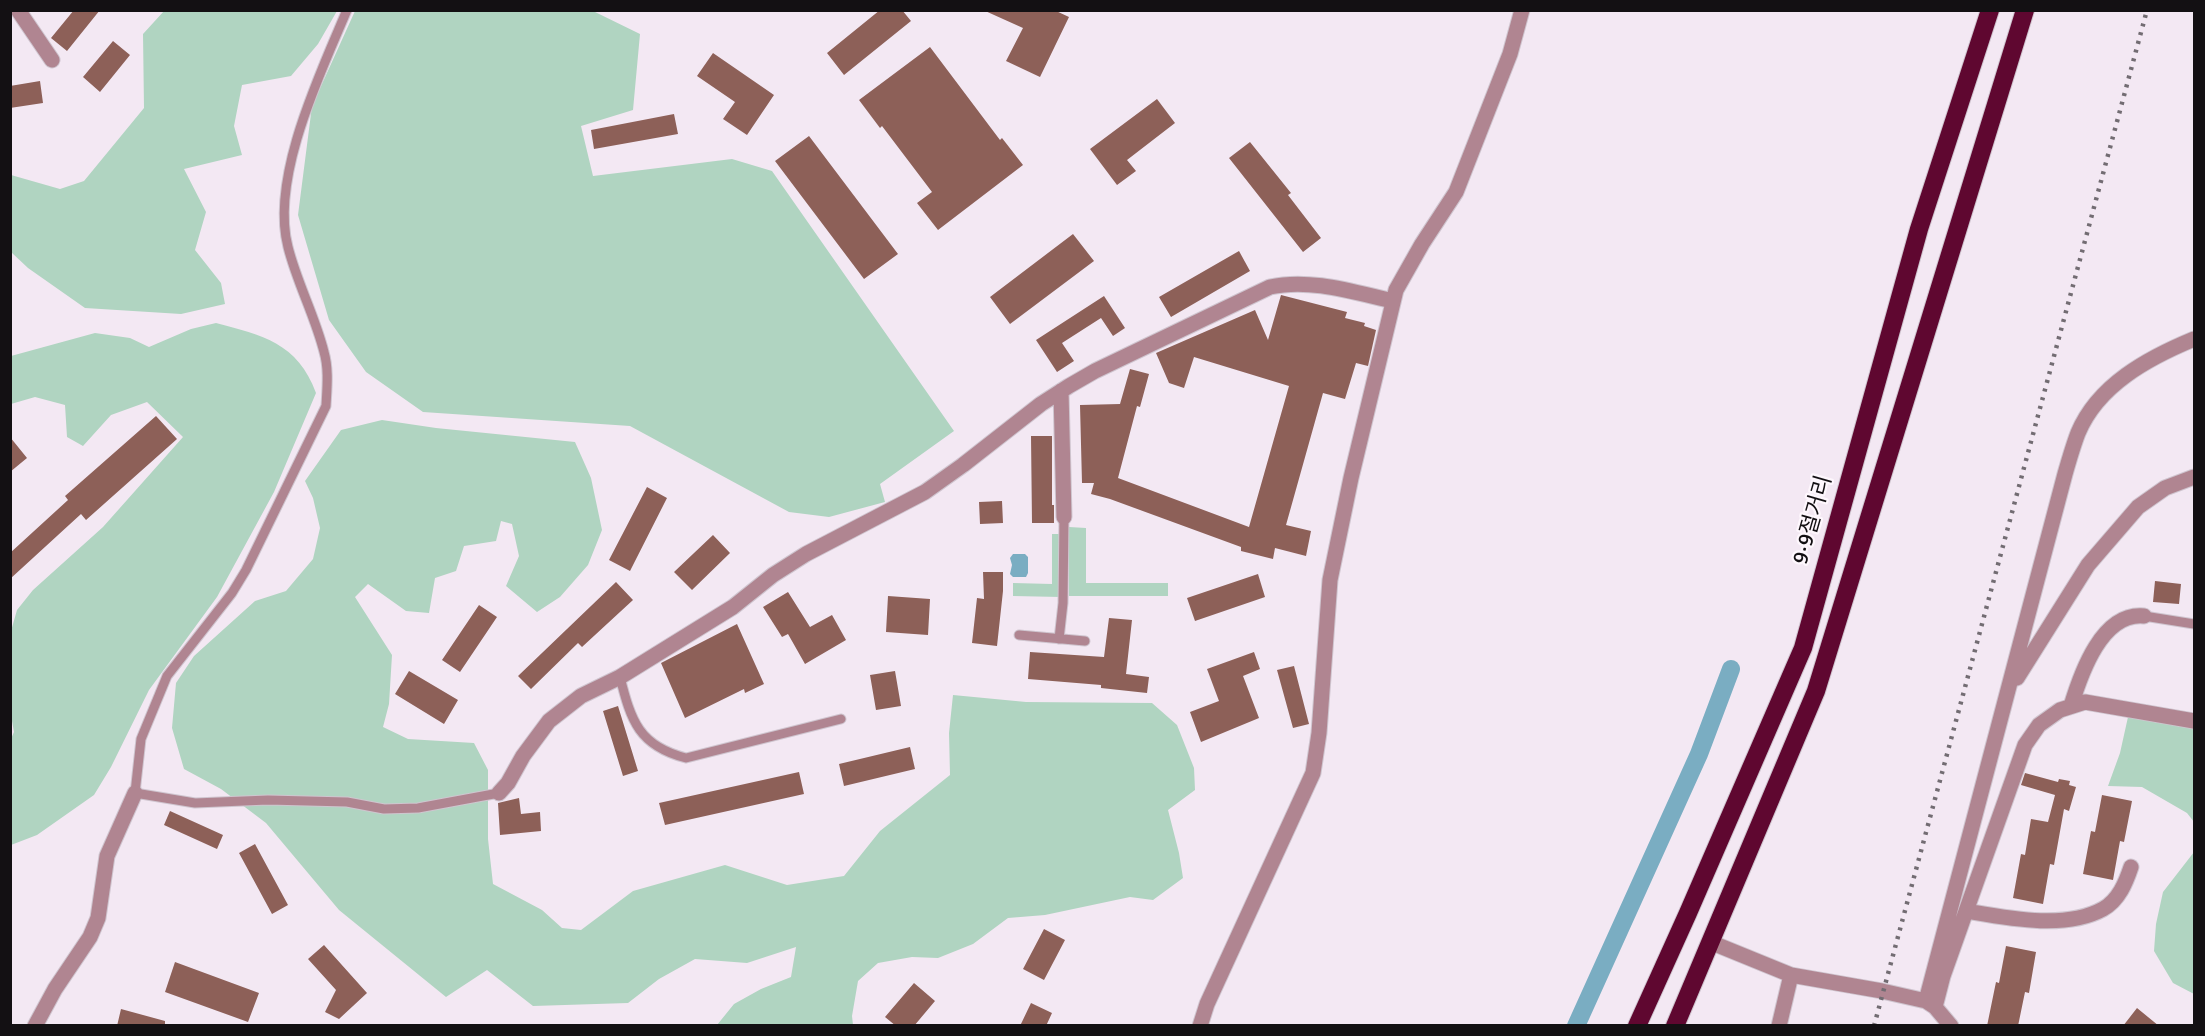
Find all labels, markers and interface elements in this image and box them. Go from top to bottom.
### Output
street label: 9·9절거리 [1788,473,1838,567]

